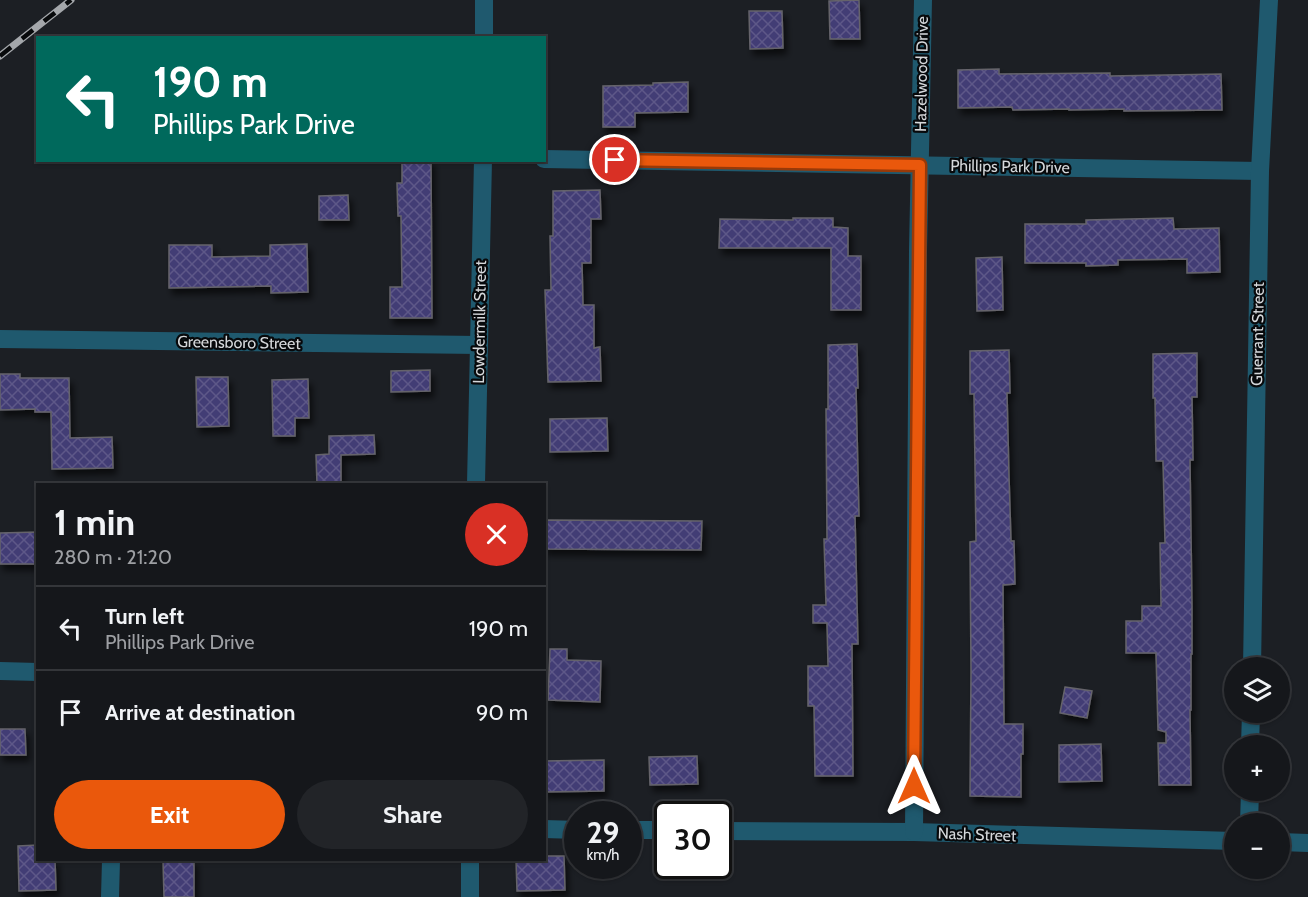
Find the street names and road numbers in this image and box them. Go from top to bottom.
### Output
street label: Hazelwood Drive [911,16,932,132]
street label: Phillips Park Drive [950,156,1070,177]
street label: Lowdermilk Street [469,260,490,384]
street label: Guerrant Street [1247,281,1268,386]
street label: Greensboro Street [177,332,302,353]
street label: Nash Street [937,824,1017,845]

